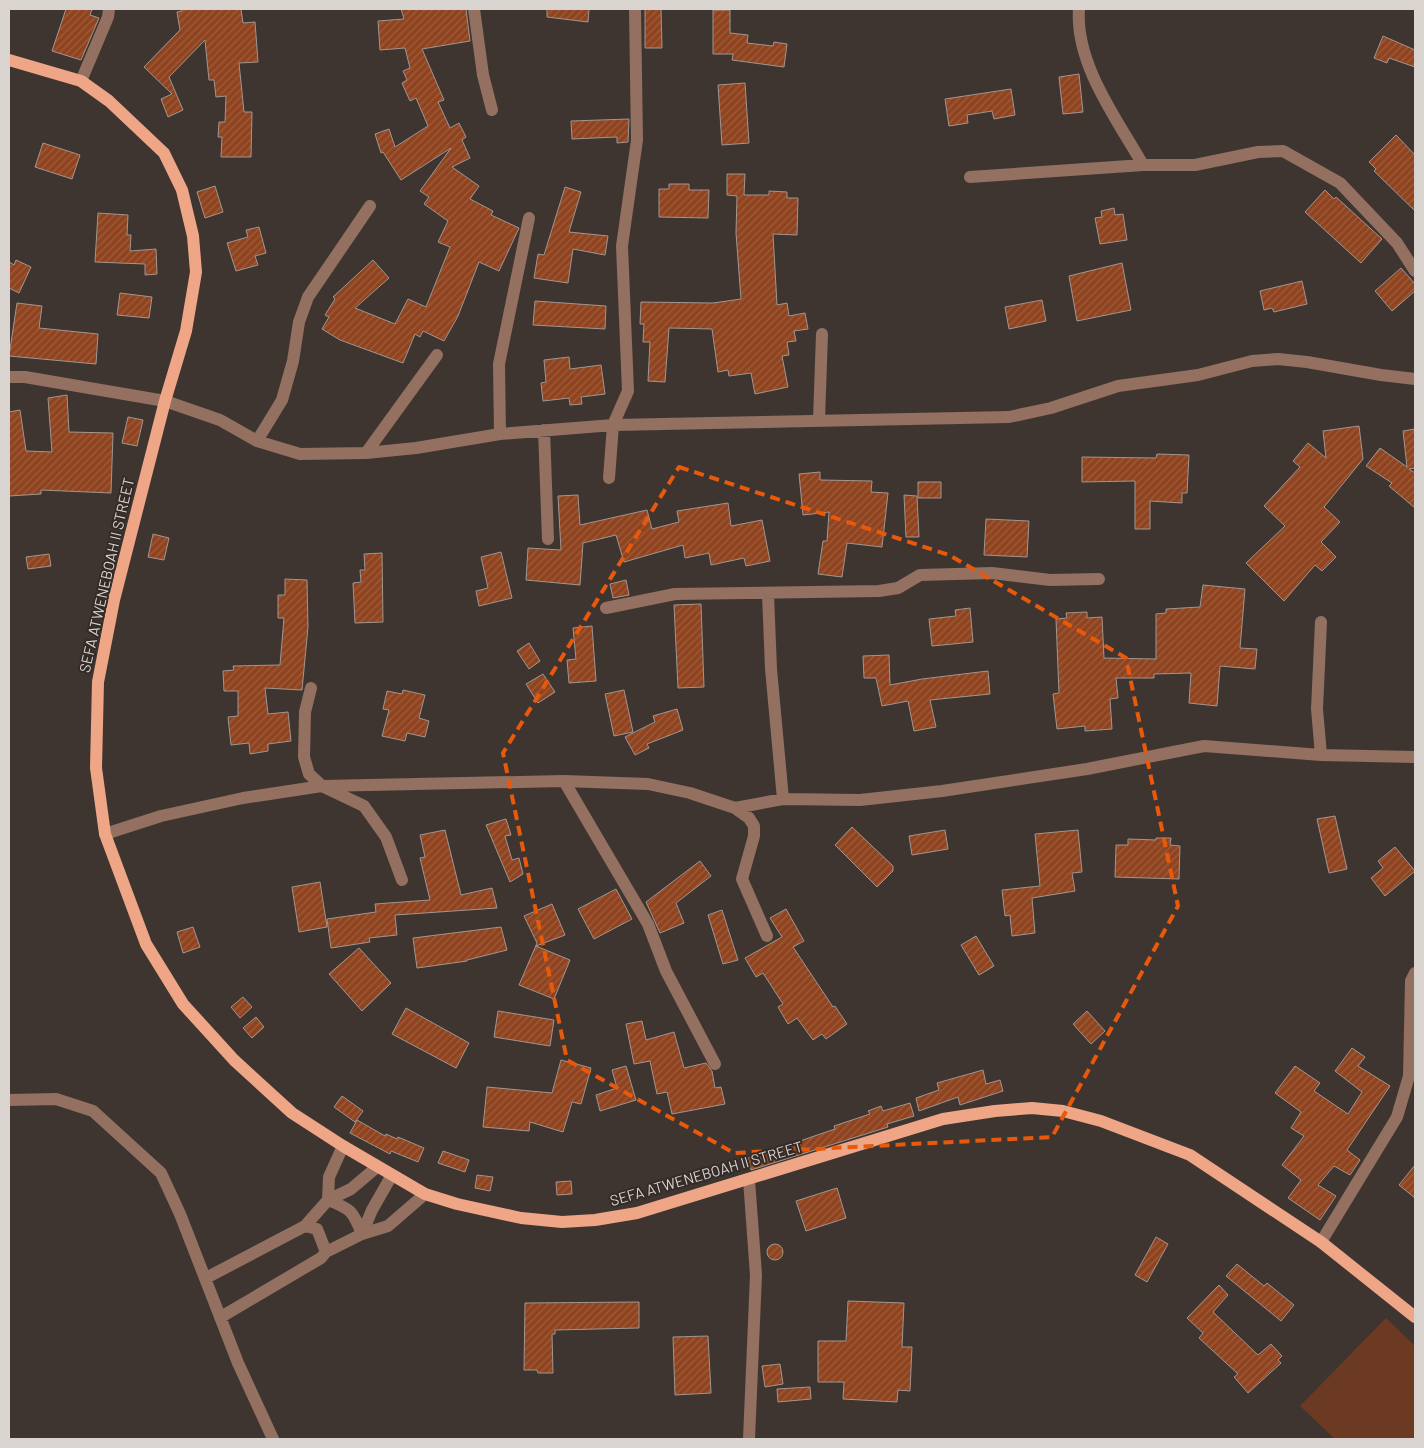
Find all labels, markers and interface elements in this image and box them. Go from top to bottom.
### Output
street label: SEFA ATWENEBOAH II STREET [75,476,137,674]
street label: SEFA ATWENEBOAH II STREET [608,1137,804,1209]

